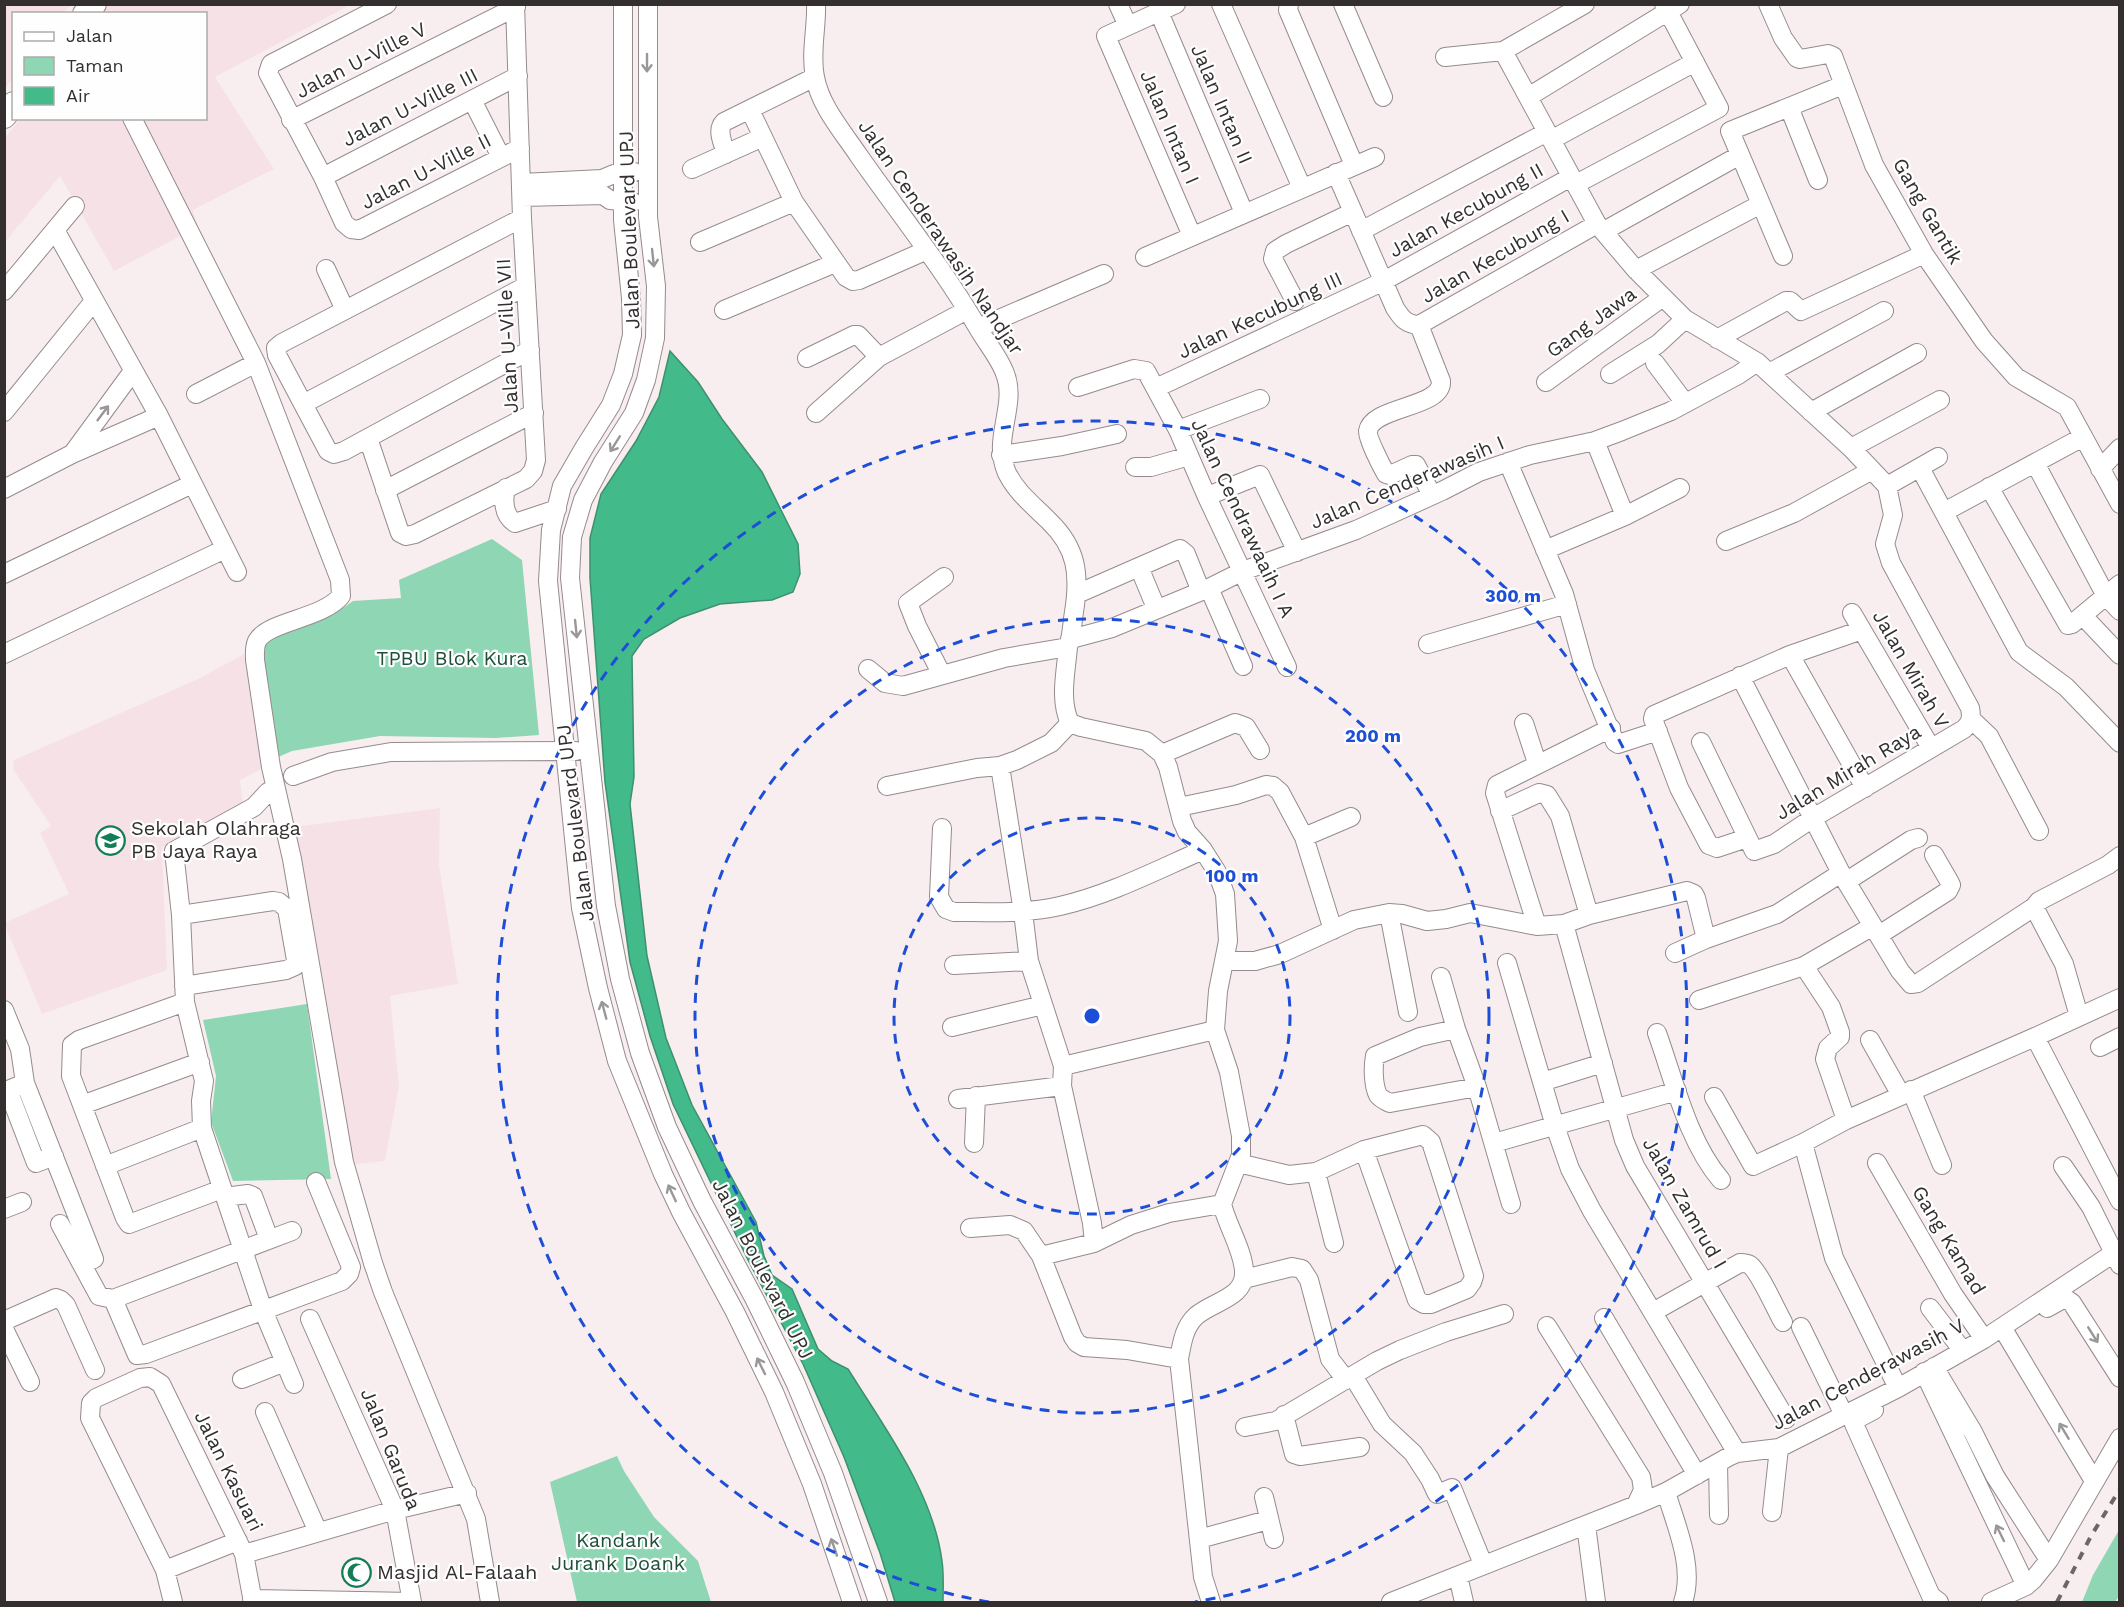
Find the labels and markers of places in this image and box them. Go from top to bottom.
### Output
place label: Sekolah Olahraga PB Jaya Raya [131,816,301,863]
school or university icon: Sekolah Olahraga PB Jaya Raya [94,824,126,856]
centre of rings [1082,1006,1102,1026]
mosque icon: Masjid Al-Falaah [340,1556,372,1588]
place label: Masjid Al-Falaah [377,1560,537,1584]

